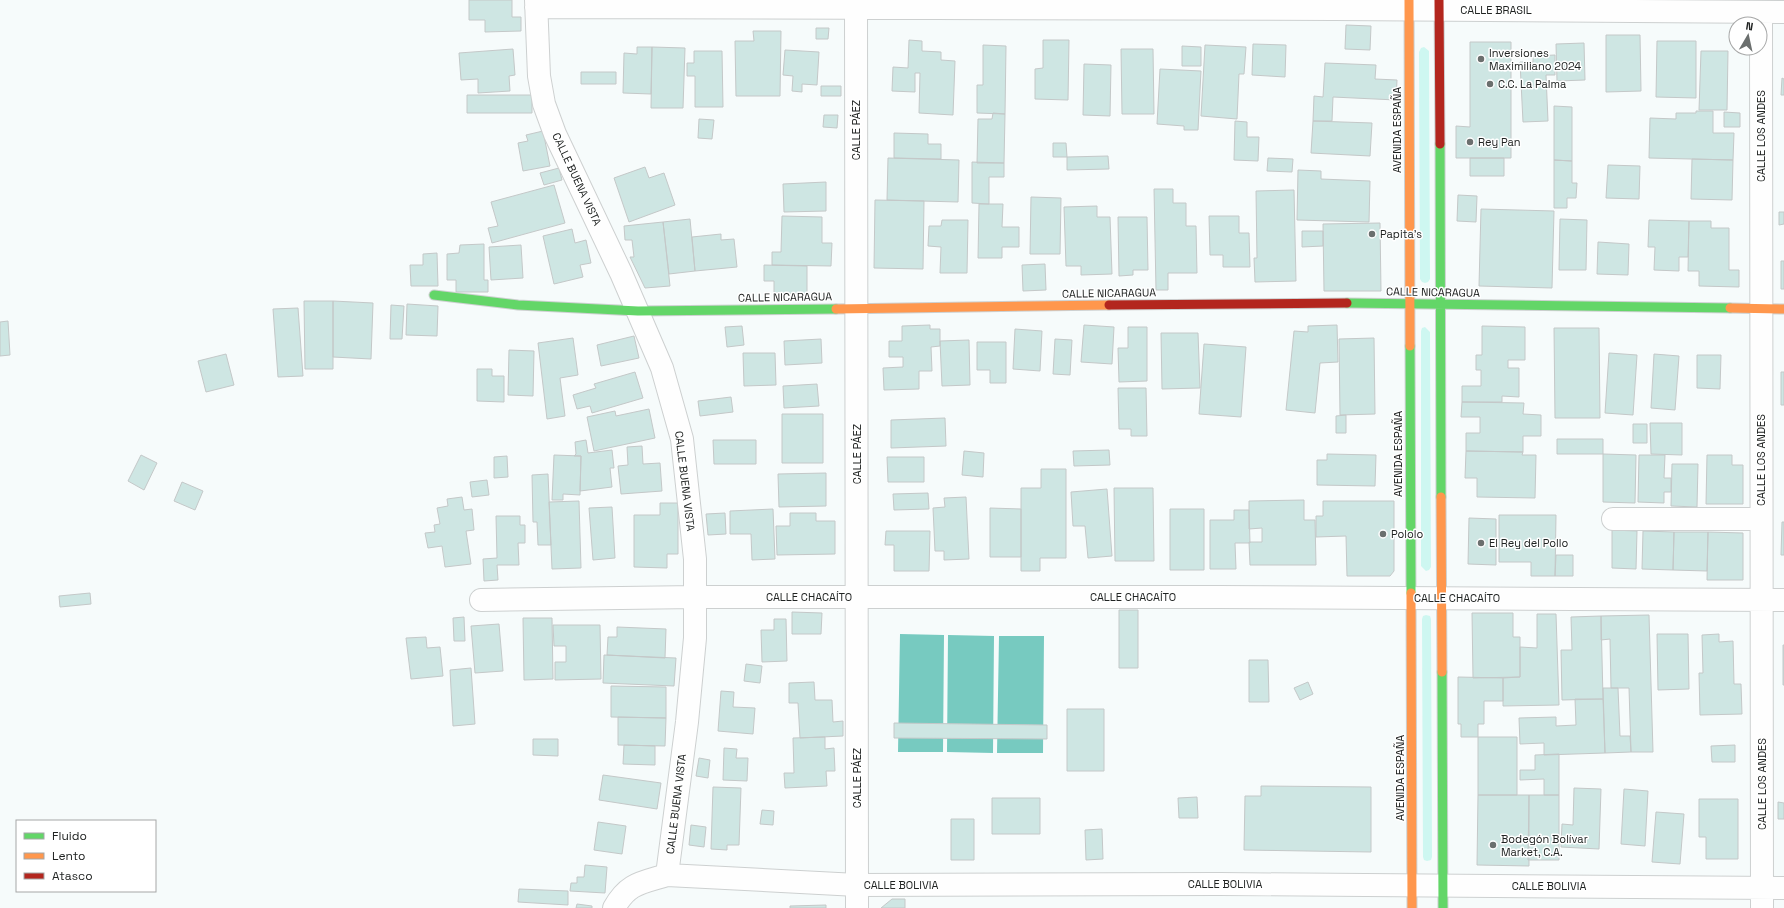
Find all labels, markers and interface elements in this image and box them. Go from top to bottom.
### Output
street label: CALLE BRASIL [1460,3,1532,17]
north arrow [1728,16,1768,56]
text: N [1745,19,1754,34]
place label: Inversiones Maximiliano 2024 [1489,46,1581,73]
marker: Inversiones Maximiliano 2024 [1476,54,1486,64]
place label: C.C. La Palma [1498,77,1567,91]
marker: C.C. La Palma [1485,79,1495,89]
street label: AVENIDA ESPAÑA [1390,87,1404,173]
street label: CALLE LOS ANDES [1754,90,1768,182]
street label: CALLE PÁEZ [849,100,863,160]
street label: CALLE BUENA VISTA [549,130,605,228]
place label: Rey Pan [1478,135,1521,149]
marker: Rey Pan [1465,137,1475,147]
place label: Papita's [1380,227,1422,241]
marker: Papita's [1367,229,1377,239]
street label: CALLE NICARAGUA [1386,284,1480,300]
street label: CALLE NICARAGUA [1062,285,1156,301]
street label: CALLE NICARAGUA [738,289,832,305]
street label: AVENIDA ESPAÑA [1391,411,1405,497]
street label: CALLE LOS ANDES [1754,414,1768,506]
street label: CALLE PÁEZ [850,424,864,484]
street label: CALLE BUENA VISTA [672,430,698,532]
place label: Pololo [1391,527,1423,541]
marker: Pololo [1378,529,1388,539]
place label: El Rey del Pollo [1489,536,1568,550]
marker: El Rey del Pollo [1476,538,1486,548]
street label: CALLE CHACAÍTO [766,590,852,604]
street label: CALLE CHACAÍTO [1090,590,1176,604]
street label: CALLE CHACAÍTO [1414,591,1500,605]
street label: AVENIDA ESPAÑA [1393,735,1407,821]
street label: CALLE LOS ANDES [1755,738,1769,830]
street label: CALLE PÁEZ [850,748,864,808]
street label: CALLE BUENA VISTA [663,753,689,855]
legend [16,820,156,892]
text: Fluido [52,828,87,844]
place label: Bodegón Bolívar Market, C.A. [1501,832,1588,859]
marker: Bodegón Bolívar Market, C.A. [1488,840,1498,850]
text: Lento [52,848,86,864]
text: Atasco [52,868,93,884]
street label: CALLE BOLIVIA [1188,877,1262,891]
street label: CALLE BOLIVIA [864,878,938,892]
street label: CALLE BOLIVIA [1512,879,1586,893]

